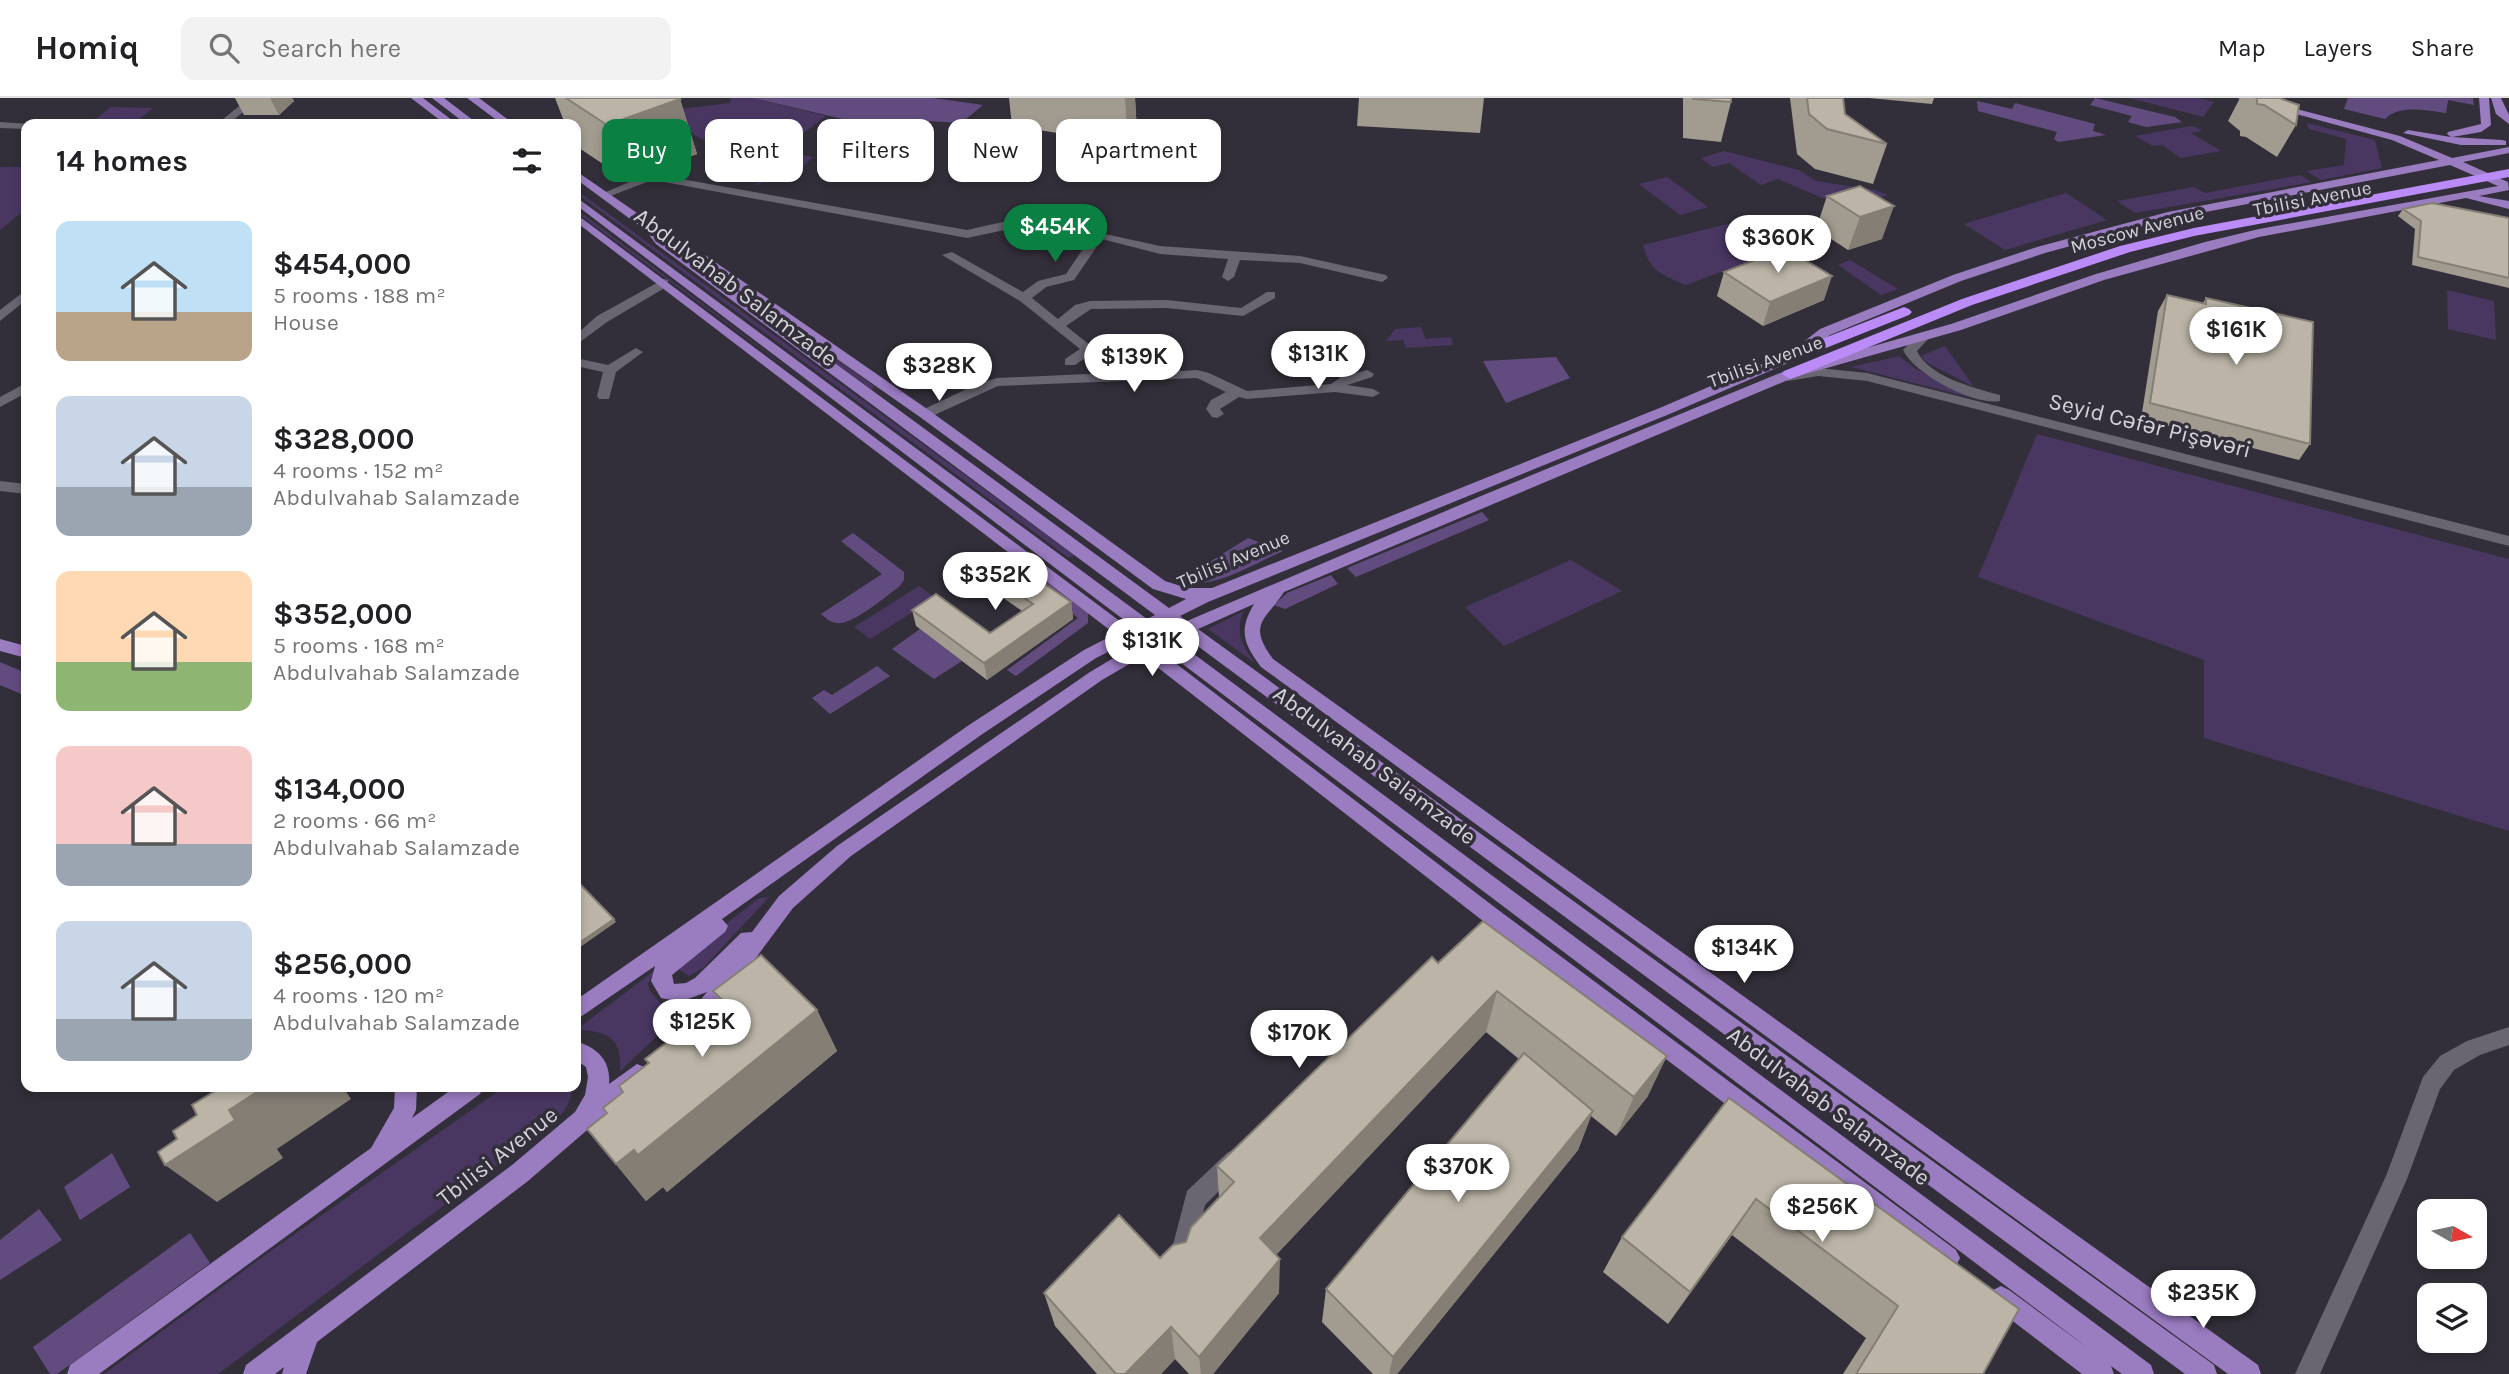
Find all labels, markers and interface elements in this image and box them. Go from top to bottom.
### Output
search box [181,17,671,80]
text: Homiq [35,29,139,67]
icon: search [205,29,243,67]
text: Search here [261,33,401,64]
text: Map [2218,34,2266,62]
text: Layers [2304,34,2373,62]
text: Share [2411,34,2474,62]
chip: Buy [602,119,691,182]
chip: Rent [705,119,803,182]
chip: Filters [817,119,934,182]
chip: New [948,119,1042,182]
chip: Apartment [1056,119,1221,182]
icon: filters [508,142,546,180]
text: 14 homes [56,143,188,179]
street label: Tbilisi Avenue [2251,177,2373,221]
street label: Abdulvahab Salamzade [629,202,842,372]
street label: Moscow Avenue [2068,202,2206,258]
pin: $454K [1006,204,1104,264]
text: $454K [1019,213,1091,240]
pin: $360K [1729,216,1827,275]
text: $360K [1741,224,1815,251]
text: $454,000 [273,246,411,282]
icon: home [112,249,196,333]
text: 5 rooms · 188 m² [273,282,446,309]
pin: $161K [2187,308,2285,367]
text: House [273,309,339,336]
text: $161K [2205,316,2267,343]
pin: $131K [1269,331,1367,391]
street label: Tbilisi Avenue [1705,331,1826,393]
pin: $139K [1085,334,1183,394]
text: $131K [1287,340,1349,367]
text: $139K [1100,343,1168,370]
pin: $328K [890,344,988,403]
text: $328K [902,352,976,379]
street label: Seyid Cəfər Pişəvəri [2046,387,2254,464]
text: $328,000 [273,421,414,457]
icon: home [112,424,196,508]
text: 4 rooms · 152 m² [273,457,444,484]
text: Abdulvahab Salamzade [273,484,520,511]
street label: Tbilisi Avenue [1174,526,1293,594]
pin: $352K [946,552,1044,612]
text: $352K [959,561,1031,588]
text: $352,000 [273,596,412,632]
icon: home [112,599,196,683]
pin: $131K [1103,618,1201,678]
text: $131K [1121,627,1183,654]
text: 5 rooms · 168 m² [273,632,445,659]
text: Abdulvahab Salamzade [273,659,520,686]
street label: Abdulvahab Salamzade [1268,680,1481,850]
text: $134,000 [273,771,405,807]
icon: home [112,774,196,858]
text: 2 rooms · 66 m² [273,807,436,834]
text: Abdulvahab Salamzade [273,834,520,861]
pin: $134K [1695,926,1793,985]
text: $134K [1710,934,1778,961]
text: $256,000 [273,946,412,982]
icon: home [112,949,196,1033]
text: 4 rooms · 120 m² [273,982,444,1009]
pin: $125K [653,1000,751,1059]
text: $125K [669,1008,735,1035]
text: Abdulvahab Salamzade [273,1009,520,1036]
pin: $170K [1250,1010,1348,1070]
text: $170K [1266,1019,1332,1046]
street label: Abdulvahab Salamzade [1722,1021,1935,1191]
street label: Tbilisi Avenue [432,1101,563,1212]
pin: $370K [1409,1144,1507,1204]
text: $370K [1422,1153,1494,1180]
pin: $256K [1773,1184,1871,1244]
text: $256K [1786,1193,1858,1220]
north arrow [2417,1199,2487,1269]
map controls [2417,1199,2487,1353]
pin: $235K [2154,1270,2252,1330]
text: $235K [2167,1279,2239,1306]
button: layers [2417,1283,2487,1353]

